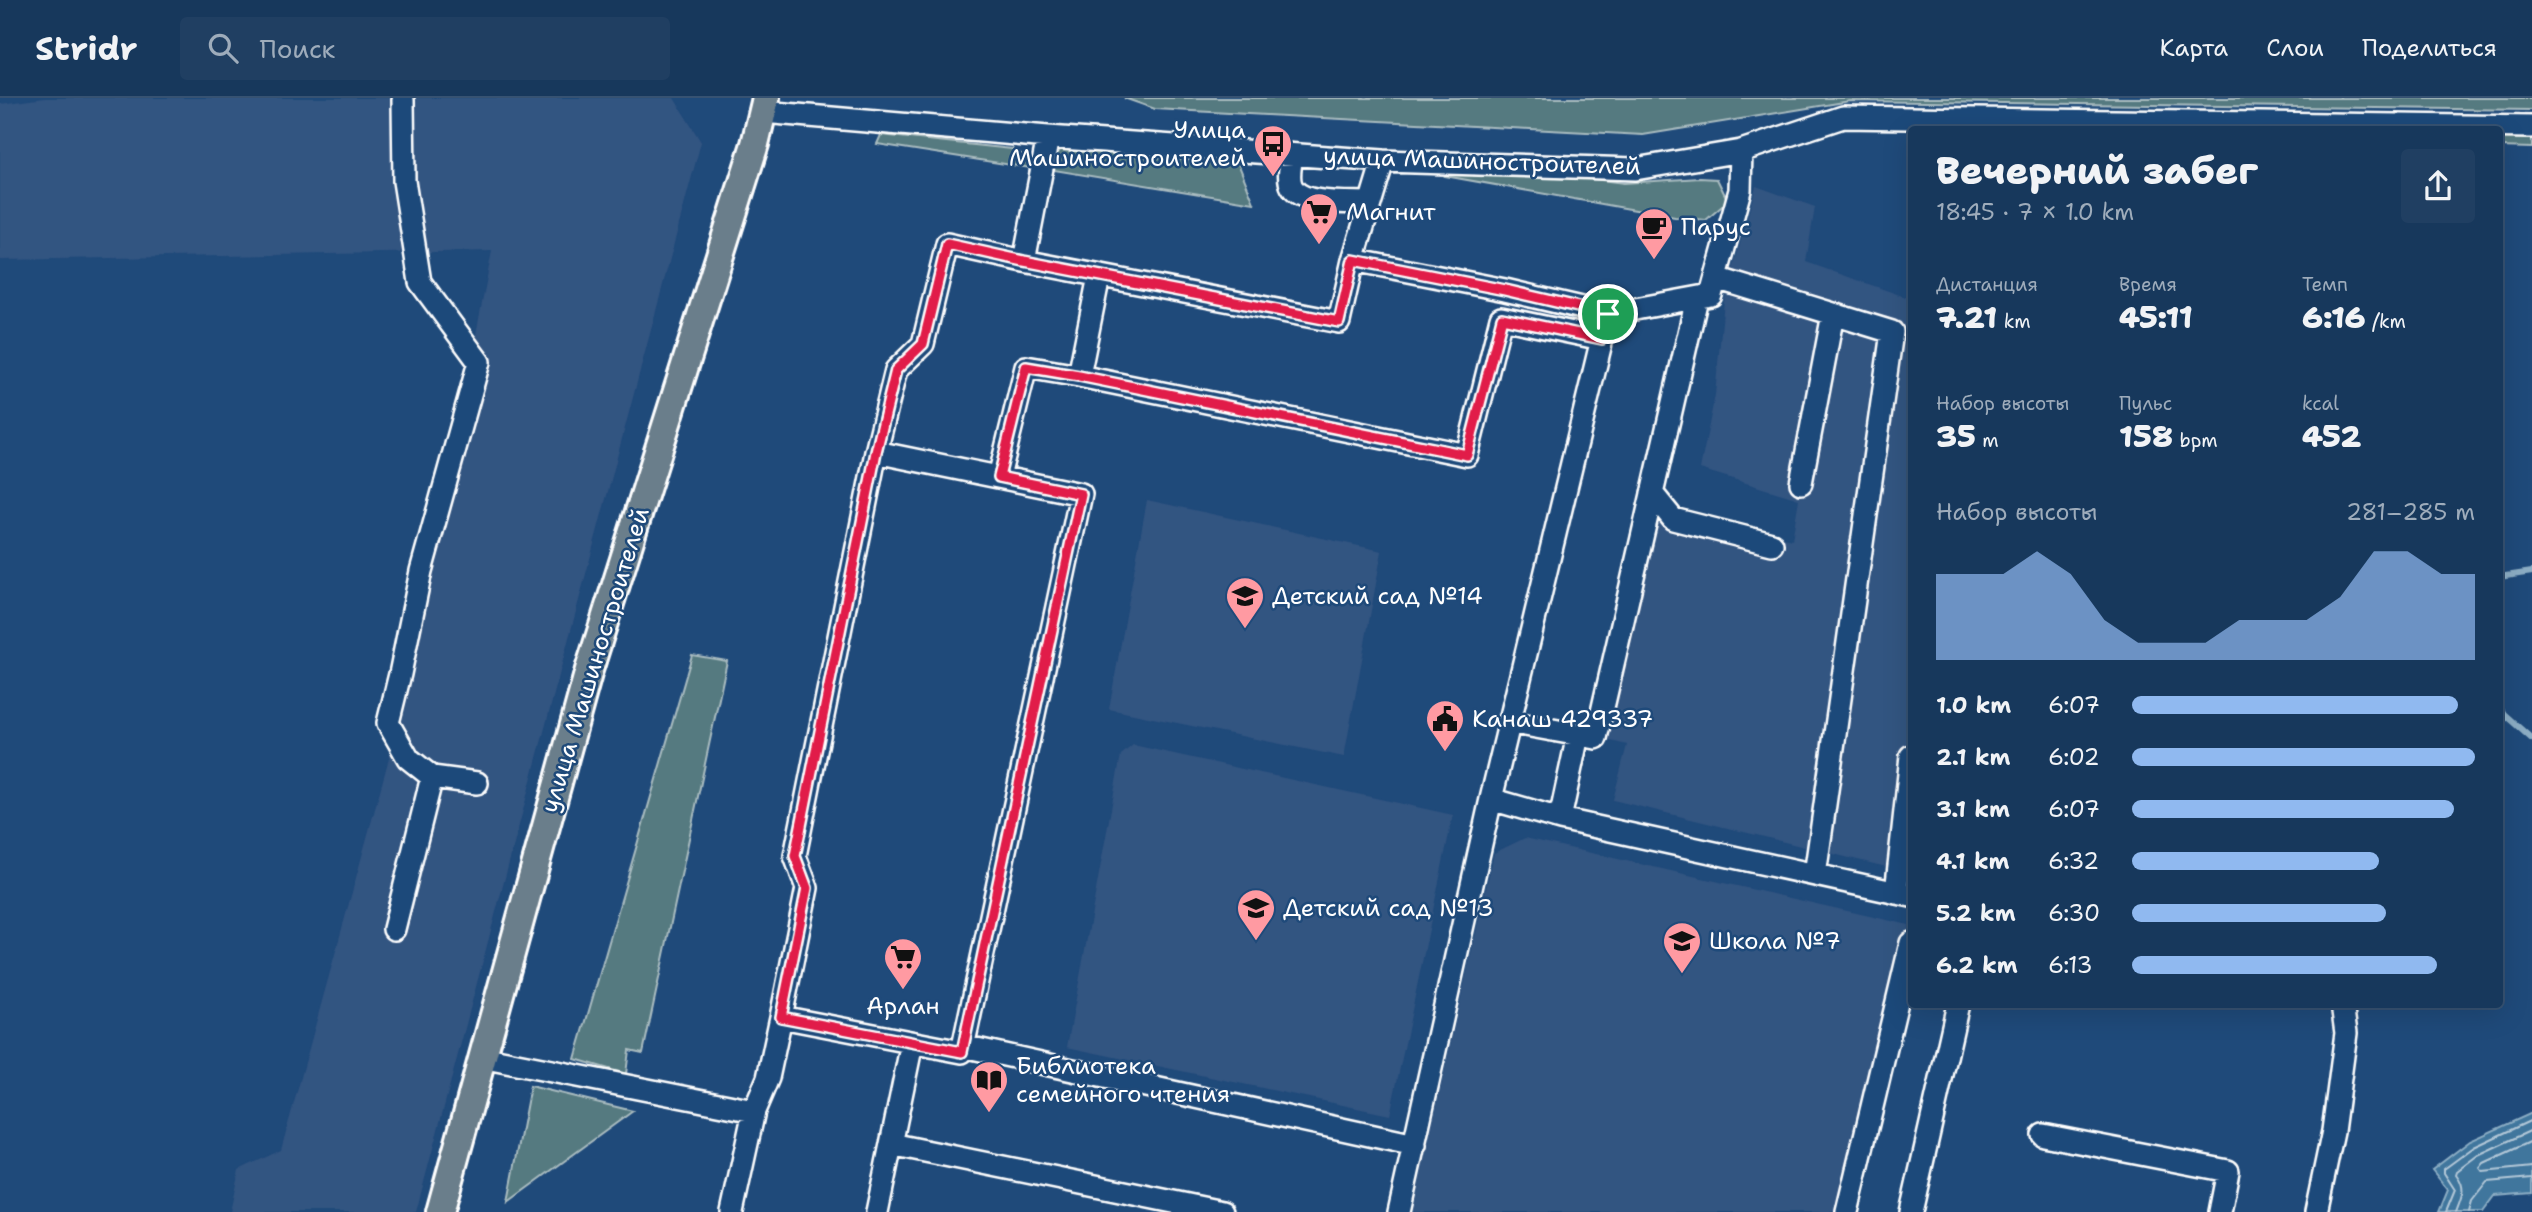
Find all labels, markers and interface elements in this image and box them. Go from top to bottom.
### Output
search box [180,17,670,80]
text: Stridr [35,26,138,71]
icon: search [204,29,242,67]
text: Поиск [260,31,335,66]
text: Карта [2160,32,2228,64]
text: Слои [2266,32,2324,64]
text: Поделиться [2362,32,2497,64]
place label: Улица Машиностроителей [1009,114,1246,174]
bus stop icon: Улица Машиностроителей [1252,123,1294,178]
street label: улица Машиностроителей [1323,139,1641,183]
text: Вечерний забег [1936,145,2258,196]
button: share [2401,149,2475,223]
supermarket icon: Магнит [1298,191,1340,246]
place label: Магнит [1346,196,1436,228]
text: 18:45 · 7 × 1.0 km [1936,197,2134,227]
cafe icon: Парус [1633,206,1675,261]
place label: Парус [1681,211,1751,243]
text: Дистанция [1936,272,2038,297]
text: Время [2119,272,2177,297]
text: Темп [2302,272,2348,297]
pin [1578,284,1638,344]
icon: arrive [1589,295,1627,333]
text: 7.21 [1936,297,1997,338]
text: 45:11 [2119,297,2193,338]
text: 6:16 [2302,297,2365,338]
text: km [1997,309,2031,334]
text: /km [2365,309,2406,334]
text: Набор высоты [1936,391,2069,416]
text: Пульс [2119,391,2172,416]
text: kcal [2302,391,2339,416]
text: 35 [1936,416,1976,457]
text: 158 [2119,416,2173,457]
text: 452 [2302,416,2361,457]
text: m [1976,428,1999,453]
text: bpm [2173,428,2218,453]
text: Набор высоты [1936,497,2097,527]
text: 281–285 m [2346,497,2475,527]
street label: улица Машиностроителей [533,504,657,816]
school or university icon: Детский сад №14 [1224,575,1266,630]
place label: Детский сад №14 [1272,580,1483,612]
text: 1.0 km [1936,690,2011,720]
text: 6:07 [2048,690,2100,720]
public building icon: Канаш 429337 [1424,698,1466,753]
place label: Канаш 429337 [1472,703,1653,735]
text: 2.1 km [1936,742,2010,772]
text: 6:02 [2048,742,2100,772]
text: 3.1 km [1936,794,2010,824]
text: 6:07 [2048,794,2100,824]
text: 4.1 km [1936,846,2009,876]
text: 6:32 [2048,846,2099,876]
school or university icon: Детский сад №13 [1235,887,1277,942]
place label: Детский сад №13 [1283,892,1494,924]
text: 5.2 km [1936,898,2016,928]
text: 6:30 [2048,898,2100,928]
school or university icon: Школа №7 [1661,920,1703,975]
place label: Школа №7 [1709,925,1841,957]
supermarket icon: Арлан [882,936,924,991]
text: 6.2 km [1936,950,2018,980]
text: 6:13 [2048,950,2093,980]
place label: Арлан [866,990,940,1022]
place label: Библиотека семейного чтения [1016,1050,1230,1110]
library icon: Библиотека семейного чтения [968,1059,1010,1114]

